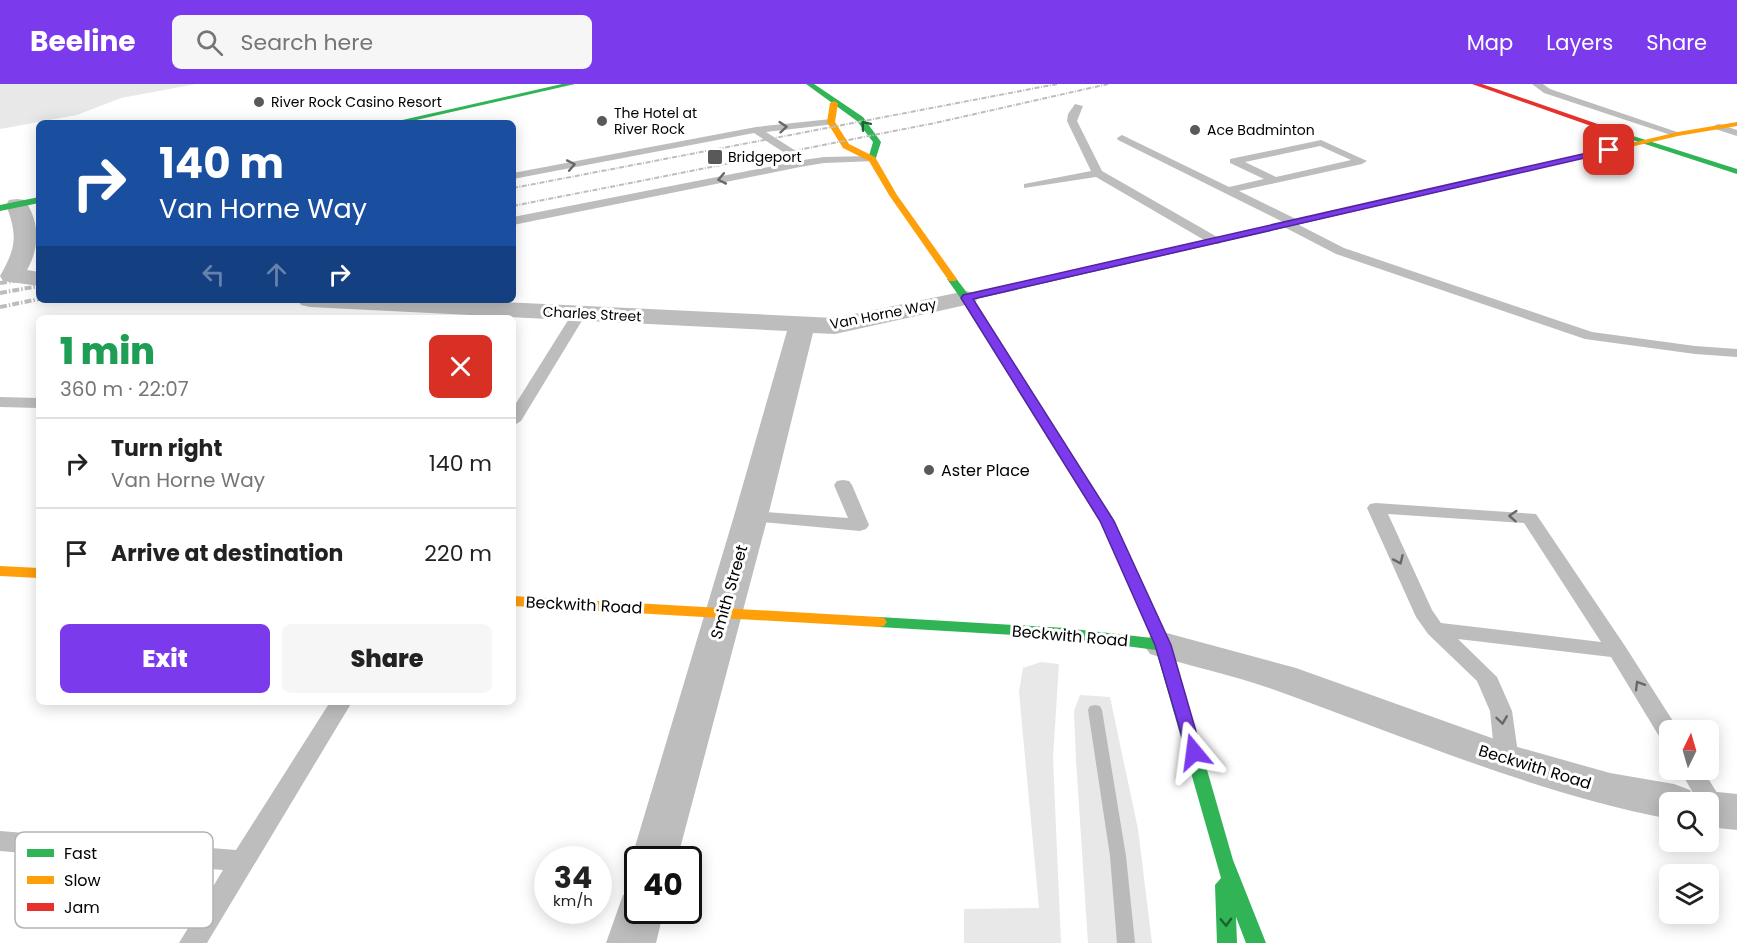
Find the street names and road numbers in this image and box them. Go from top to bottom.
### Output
street label: Van Horne Way [828,294,938,334]
street label: Charles Street [542,301,642,327]
street label: Smith Street [705,542,753,642]
street label: Beckwith Road [525,590,643,620]
street label: Beckwith Road [1011,619,1129,653]
street label: Beckwith Road [1476,739,1594,795]

